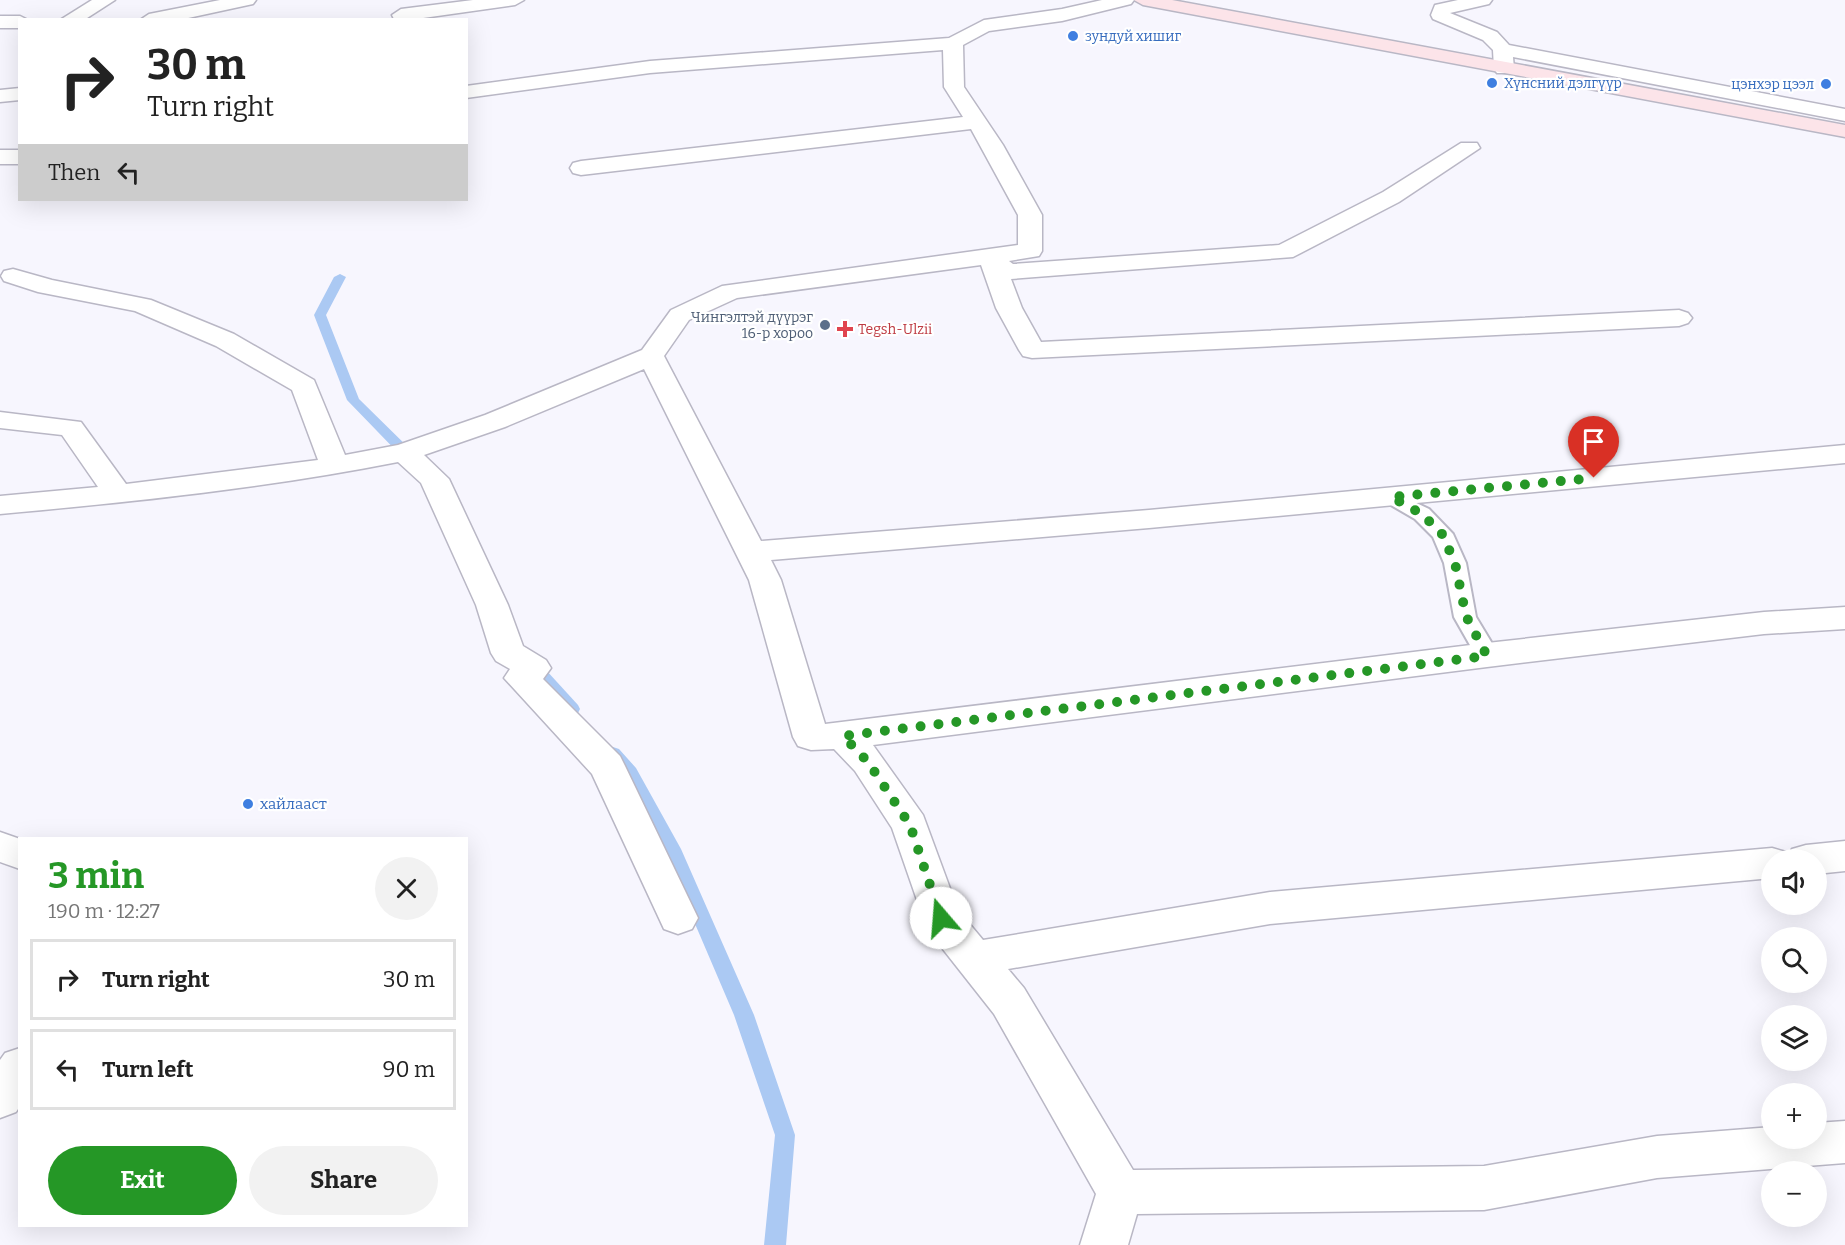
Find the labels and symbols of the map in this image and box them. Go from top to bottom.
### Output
place label: зундуй хишиг [1085,28,1181,45]
marker: зундуй хишиг [1066,29,1080,43]
place label: Хүнсний дэлгүүр [1504,75,1622,92]
marker: Хүнсний дэлгүүр [1485,76,1499,90]
place label: цэнхэр цээл [1731,76,1814,93]
marker: цэнхэр цээл [1819,77,1833,91]
place label: Чингэлтэй дүүрэг 16-р хороо [691,309,813,342]
marker: Чингэлтэй дүүрэг 16-р хороо [818,318,832,332]
marker: Tegsh-Ulzii [836,320,854,338]
place label: Tegsh-Ulzii [858,321,932,338]
pin [1568,416,1619,478]
place label: хайлааст [260,795,327,813]
marker: хайлааст [241,797,255,811]
position arrow [909,886,973,950]

